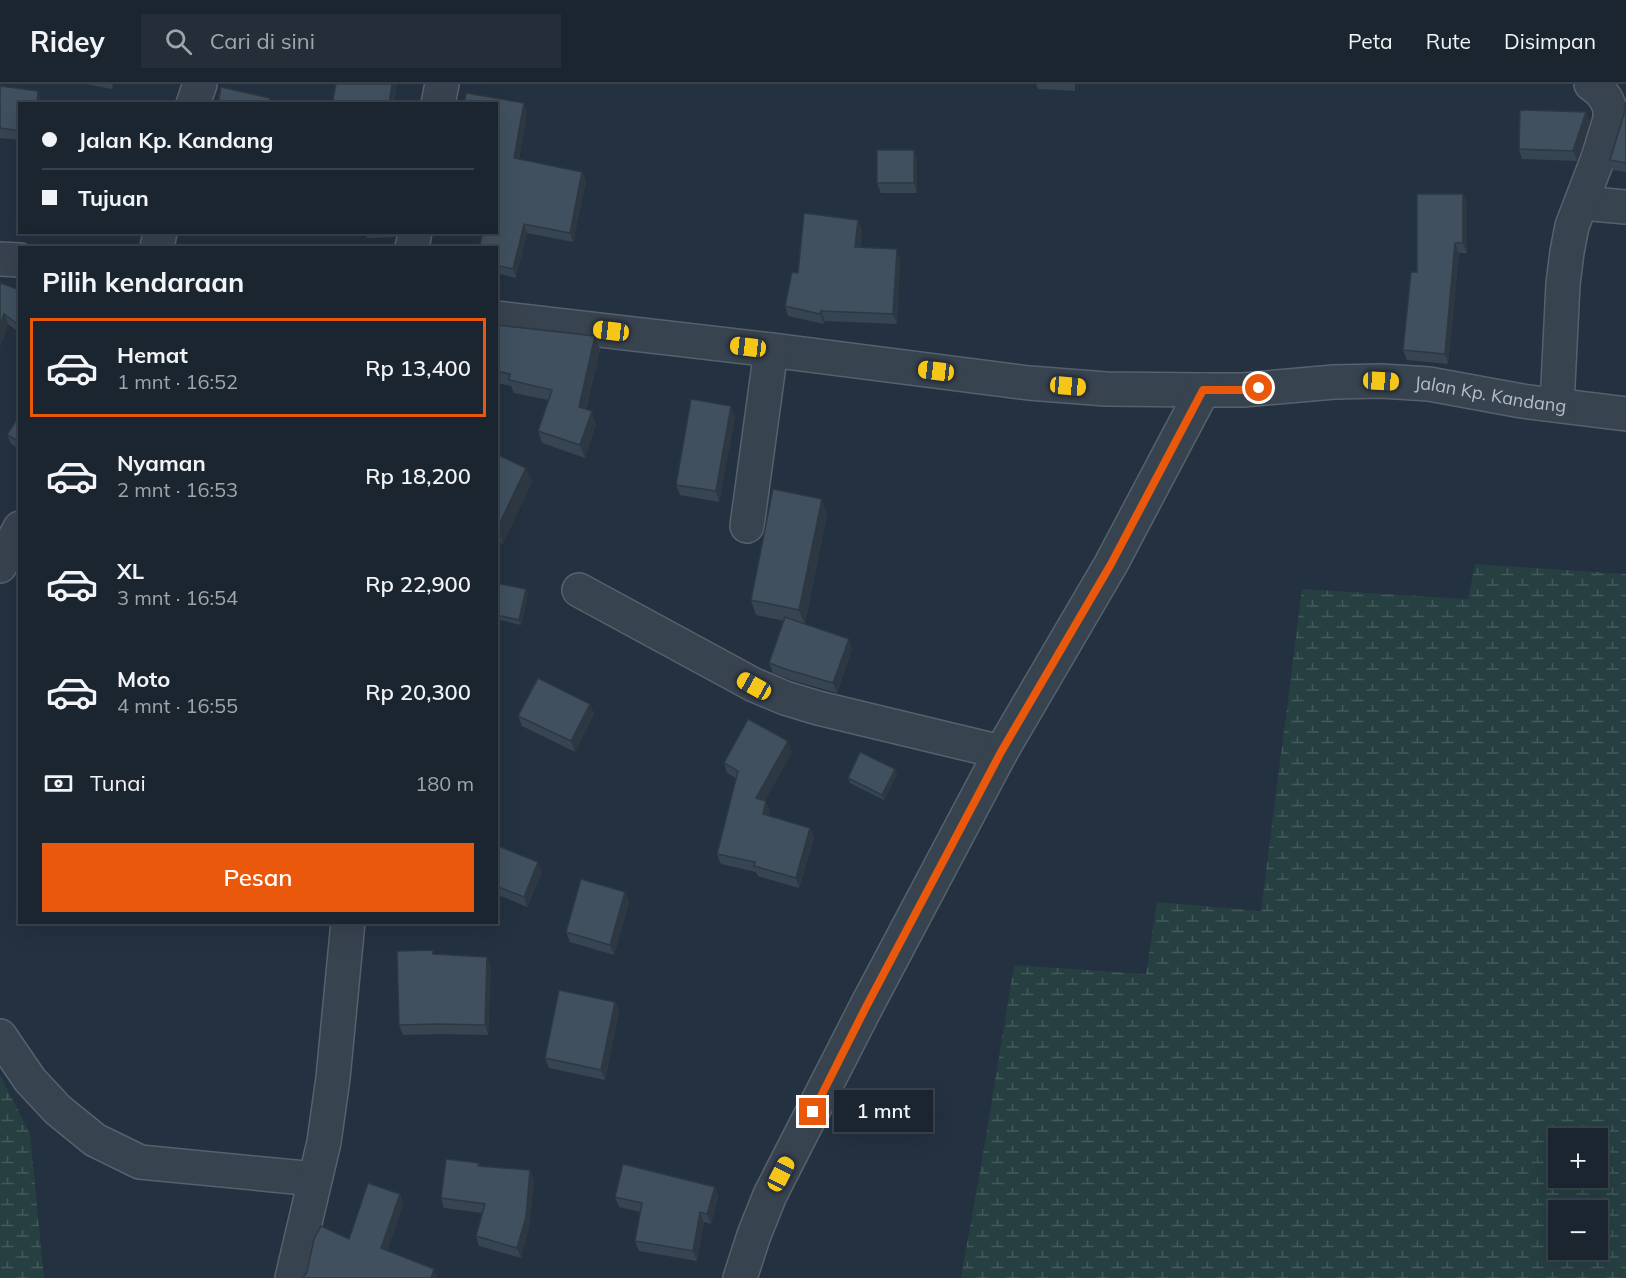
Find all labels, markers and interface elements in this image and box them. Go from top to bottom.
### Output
search box [141,14,561,68]
text: Ridey [30,24,105,59]
icon: search [162,25,195,58]
text: Cari di sini [210,27,315,55]
text: Peta [1348,28,1393,54]
text: Rute [1426,28,1471,54]
text: Disimpan [1504,28,1596,54]
text: Jalan Kp. Kandang [78,126,273,154]
text: Tujuan [78,184,149,212]
text: Pilih kendaraan [42,265,244,299]
car [592,320,630,342]
car [729,336,767,358]
icon: car [45,341,99,395]
text: Hemat [117,341,188,369]
text: Rp 13,400 [365,354,471,382]
car [917,360,955,382]
text: 1 mnt · 16:52 [117,369,238,394]
car [1363,371,1399,391]
street label: Jalan Kp. Kandang [1414,371,1568,417]
route start [1245,374,1272,401]
car [1049,375,1087,397]
icon: car [45,449,99,503]
text: Nyaman [117,449,206,477]
text: Rp 18,200 [365,462,471,490]
text: 2 mnt · 16:53 [117,477,238,502]
icon: car [45,557,99,611]
text: XL [117,557,144,585]
text: Rp 22,900 [365,570,471,598]
text: 3 mnt · 16:54 [117,585,238,610]
icon: car [45,665,99,719]
text: Moto [117,665,170,693]
car [734,669,774,703]
text: Rp 20,300 [365,678,471,706]
text: 4 mnt · 16:55 [117,693,238,718]
icon: cash [42,767,75,800]
text: Tunai [90,769,146,797]
text: 180 m [415,771,474,796]
button: Pesan [42,843,474,912]
callout: 1 mnt [834,1091,933,1133]
route end [799,1098,826,1125]
text: 1 mnt [856,1098,911,1123]
map controls [1548,1128,1608,1260]
button: + [1548,1128,1608,1188]
car [765,1154,797,1194]
button: − [1548,1200,1608,1260]

